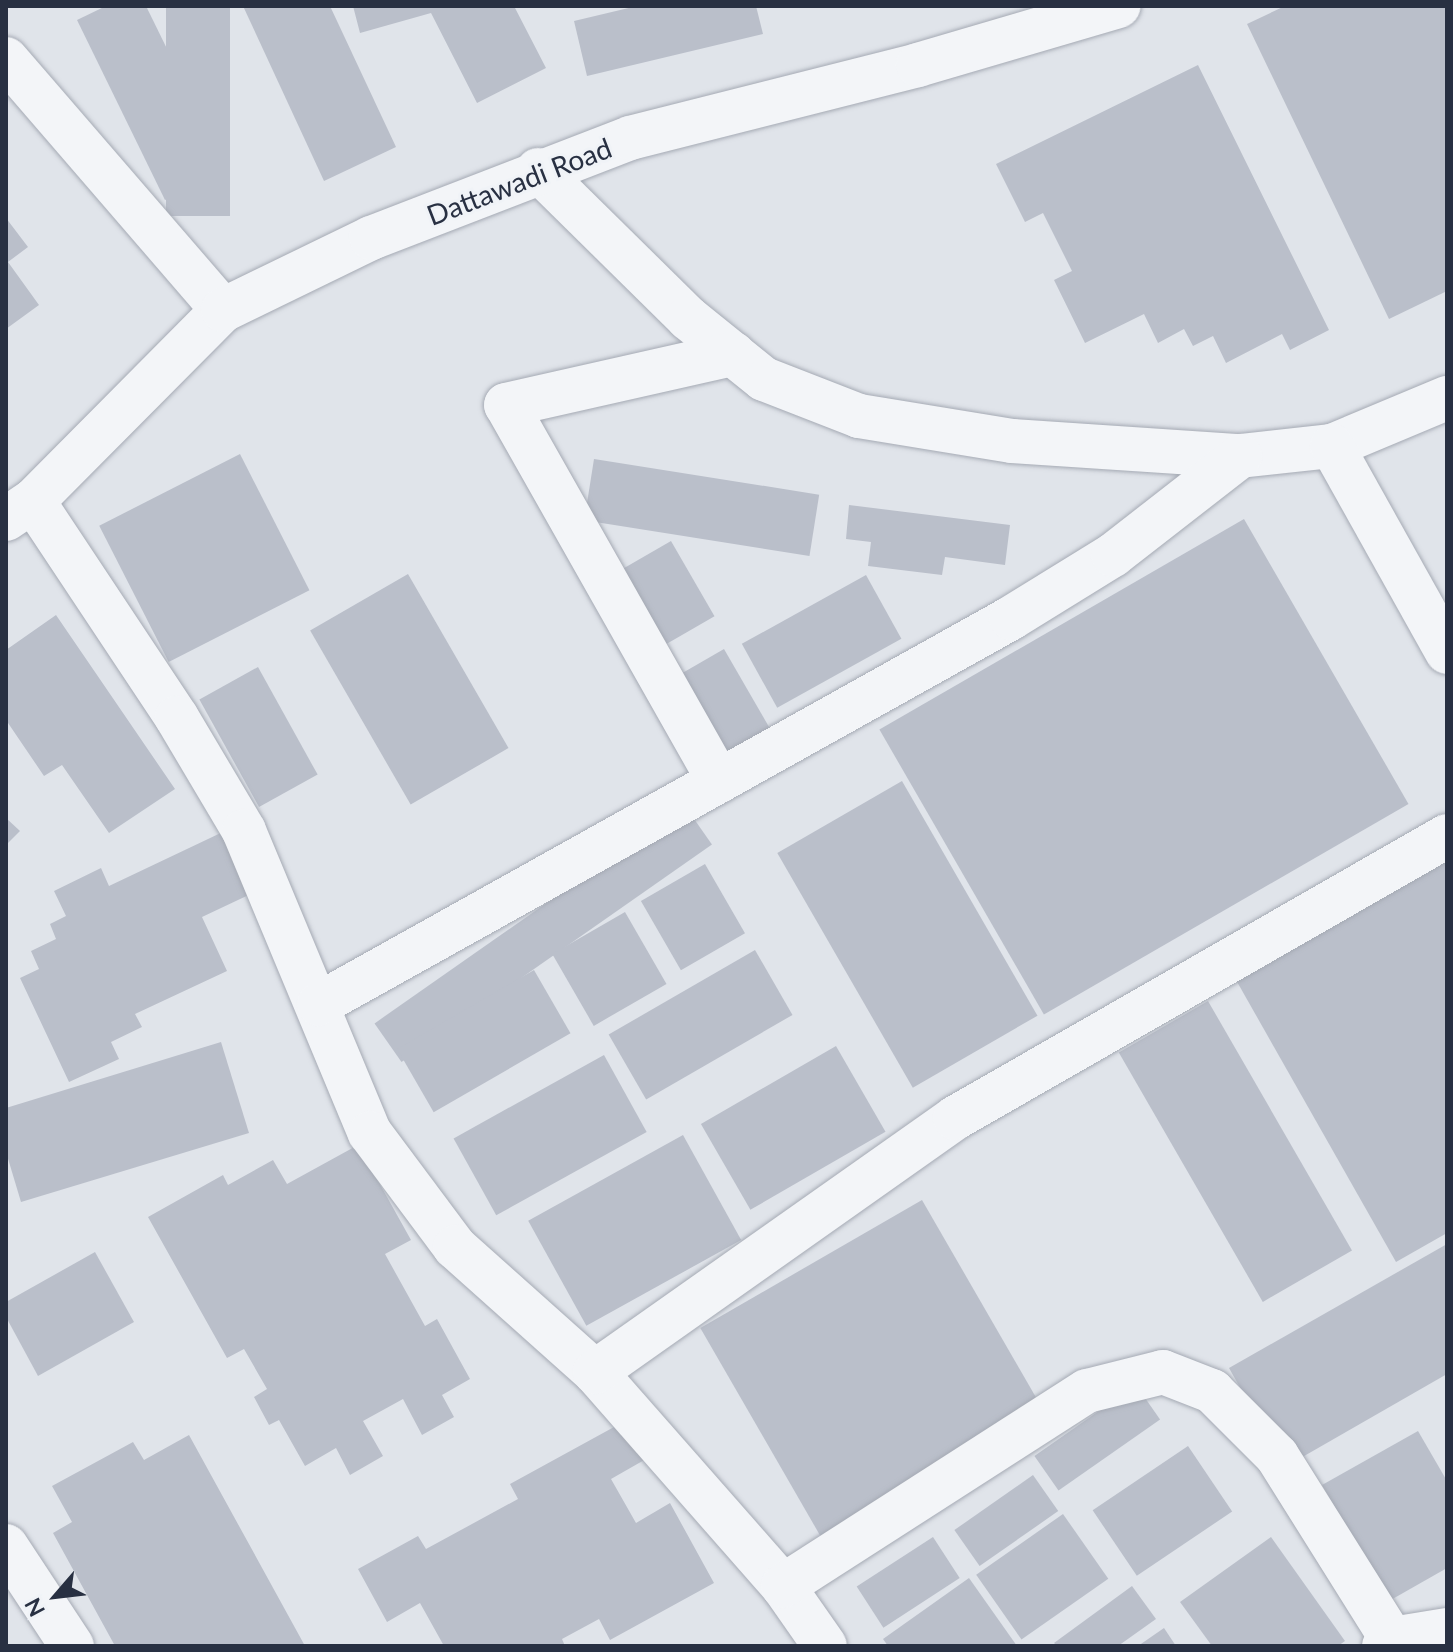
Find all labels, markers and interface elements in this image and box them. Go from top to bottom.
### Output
street label: Dattawadi Road [422,130,616,232]
north arrow [16,1556,96,1636]
text: N [18,1594,50,1621]

